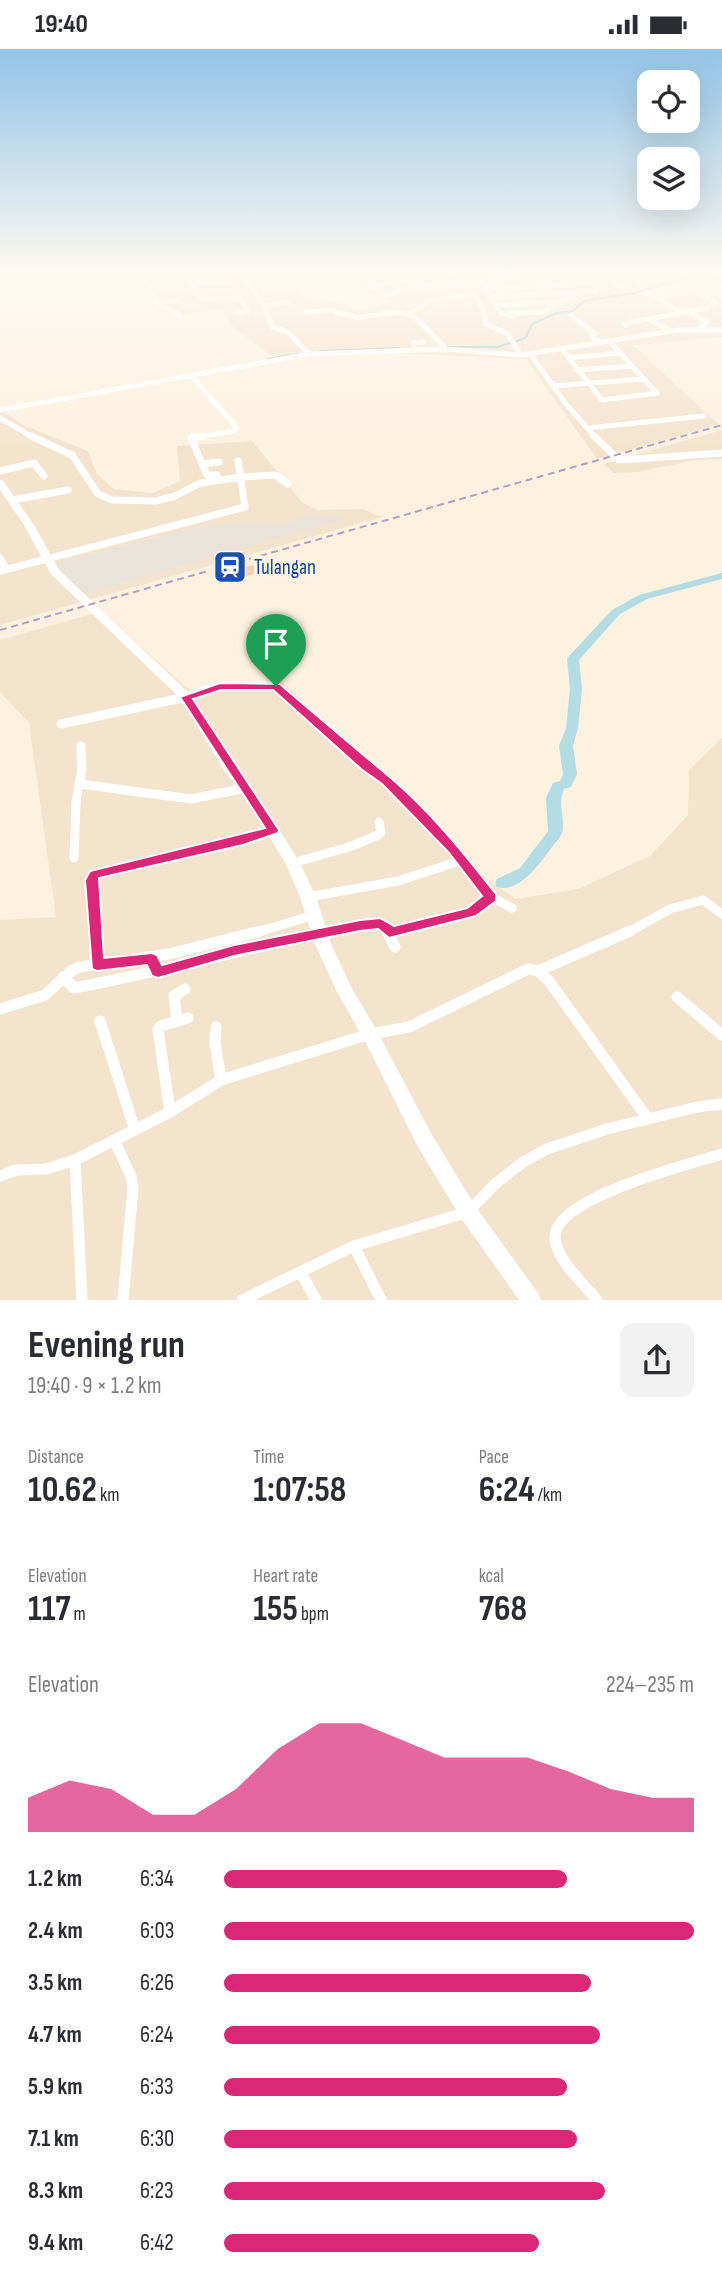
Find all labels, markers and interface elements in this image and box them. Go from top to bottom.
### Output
text: 19:40 [35,9,88,40]
map controls [637,70,700,210]
button: locate [637,70,700,133]
button: layers [637,147,700,210]
station icon: Tulangan [211,548,249,586]
place label: Tulangan [254,555,316,580]
pin [246,614,306,686]
icon: arrive [257,625,295,663]
text: Evening run [28,1323,185,1368]
button: share [620,1323,694,1397]
text: 19:40 · 9 × 1.2 km [28,1372,162,1400]
text: Distance [28,1446,84,1469]
text: Time [253,1446,284,1469]
text: Pace [479,1446,509,1469]
text: 10.62 [28,1469,97,1512]
text: 1:07:58 [253,1469,346,1512]
text: 6:24 [479,1469,534,1512]
text: km [97,1484,119,1507]
text: /km [534,1484,562,1507]
text: Elevation [28,1565,87,1588]
text: Heart rate [253,1565,318,1588]
text: kcal [479,1565,504,1588]
text: 117 [28,1588,70,1631]
text: 155 [253,1588,298,1631]
text: 768 [479,1588,527,1631]
text: m [70,1603,86,1626]
text: bpm [298,1603,329,1626]
text: Elevation [28,1671,99,1699]
text: 224–235 m [606,1671,694,1699]
text: 1.2 km [28,1865,82,1893]
text: 6:34 [140,1865,174,1893]
text: 2.4 km [28,1917,83,1945]
text: 6:03 [140,1917,174,1945]
text: 3.5 km [28,1969,82,1997]
text: 6:26 [140,1969,174,1997]
text: 4.7 km [28,2021,82,2049]
text: 6:24 [140,2021,173,2049]
text: 5.9 km [28,2073,82,2101]
text: 6:33 [140,2073,174,2101]
text: 7.1 km [28,2125,79,2153]
text: 6:30 [140,2125,174,2153]
text: 8.3 km [28,2177,83,2205]
text: 6:23 [140,2177,174,2205]
text: 9.4 km [28,2229,83,2257]
text: 6:42 [140,2229,174,2257]

